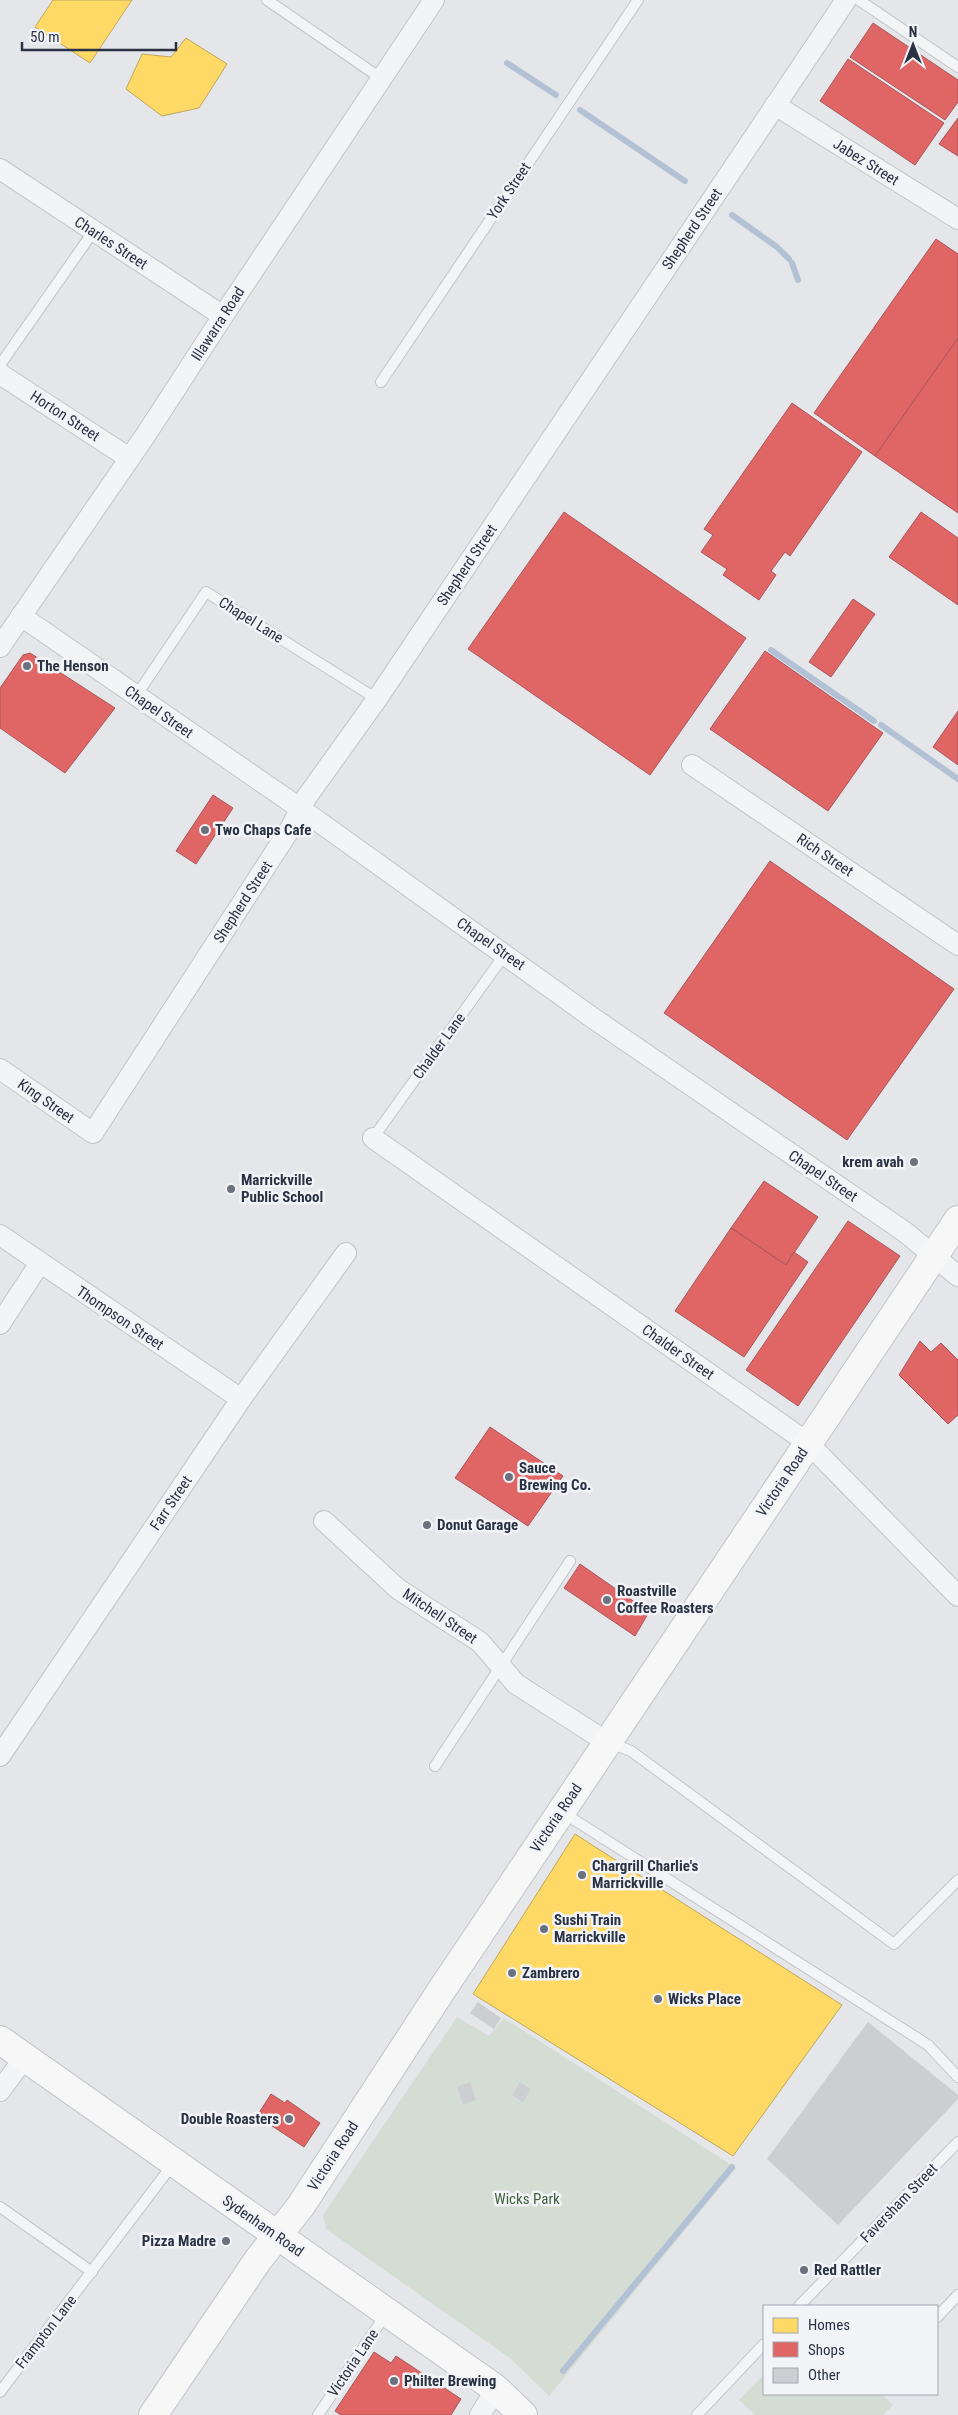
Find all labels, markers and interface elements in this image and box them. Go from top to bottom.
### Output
scale bar [22,20,176,52]
north arrow [888,20,938,70]
text: N [909,24,917,40]
text: 50 m [30,28,60,46]
street label: Jabez Street [830,135,902,189]
street label: York Street [483,159,535,223]
street label: Shepherd Street [658,185,726,273]
street label: Charles Street [71,213,151,273]
street label: Illawarra Road [187,284,249,364]
street label: Horton Street [27,387,103,445]
street label: Shepherd Street [433,521,501,609]
street label: Chapel Lane [215,593,287,647]
place label: The Henson [37,657,109,675]
marker: The Henson [21,660,33,672]
street label: Chapel Street [121,682,197,742]
place label: Two Chaps Cafe [215,821,311,839]
marker: Two Chaps Cafe [199,824,211,836]
street label: Rich Street [793,830,857,880]
street label: Shepherd Street [210,858,276,946]
street label: Chapel Street [453,914,529,974]
street label: Chalder Lane [409,1009,469,1083]
street label: King Street [14,1075,78,1127]
street label: Chapel Street [785,1146,861,1206]
place label: krem avah [842,1153,904,1171]
marker: krem avah [908,1156,920,1168]
place label: Marrickville Public School [241,1171,323,1206]
marker: Marrickville Public School [225,1183,237,1195]
street label: Thompson Street [73,1282,167,1354]
street label: Chalder Street [638,1321,718,1383]
street label: Victoria Road [752,1444,812,1520]
place label: Sauce Brewing Co. [519,1459,591,1494]
marker: Sauce Brewing Co. [503,1471,515,1483]
street label: Farr Street [146,1472,196,1534]
place label: Donut Garage [437,1516,518,1534]
marker: Donut Garage [421,1519,433,1531]
place label: Roastville Coffee Roasters [617,1582,714,1617]
street label: Mitchell Street [399,1585,481,1647]
marker: Roastville Coffee Roasters [601,1594,613,1606]
street label: Victoria Road [526,1780,586,1856]
place label: Chargrill Charlie's Marrickville [592,1857,698,1892]
marker: Chargrill Charlie's Marrickville [576,1869,588,1881]
place label: Sushi Train Marrickville [554,1911,625,1946]
marker: Sushi Train Marrickville [538,1923,550,1935]
place label: Zambrero [522,1964,580,1982]
marker: Zambrero [506,1967,518,1979]
place label: Wicks Place [668,1990,741,2008]
marker: Wicks Place [652,1993,664,2005]
place label: Double Roasters [181,2110,279,2128]
marker: Double Roasters [283,2113,295,2125]
street label: Victoria Road [304,2118,362,2194]
street label: Faversham Street [857,2160,941,2246]
park label: Wicks Park [494,2190,560,2208]
street label: Sydenham Road [219,2191,307,2261]
place label: Pizza Madre [142,2232,216,2250]
marker: Pizza Madre [220,2235,232,2247]
place label: Red Rattler [814,2261,881,2279]
marker: Red Rattler [798,2264,810,2276]
street label: Frampton Lane [12,2292,80,2372]
legend [763,2305,938,2395]
text: Homes [808,2316,850,2334]
street label: Victoria Lane [324,2326,382,2400]
text: Shops [808,2341,845,2359]
text: Other [808,2366,841,2384]
place label: Philter Brewing [404,2372,496,2390]
marker: Philter Brewing [388,2375,400,2387]

